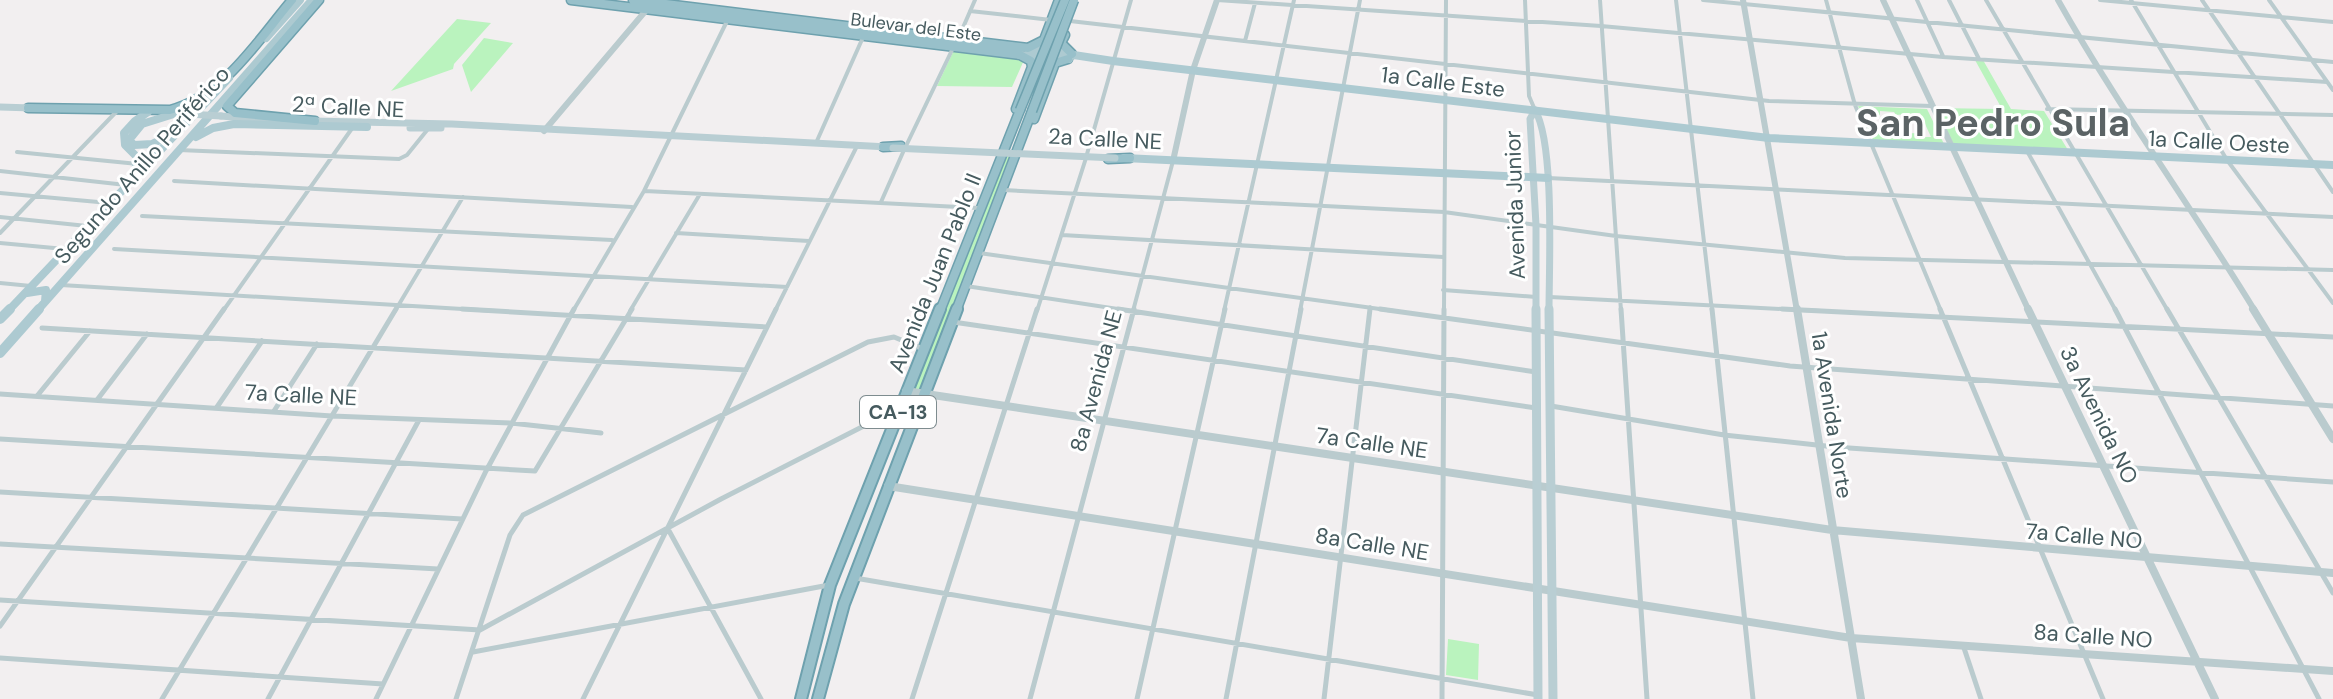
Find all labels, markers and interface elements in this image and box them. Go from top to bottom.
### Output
street label: Bulevar del Este [849,7,983,47]
street label: Segundo Anillo Periférico [48,60,236,270]
street label: 1a Calle Este [1380,60,1506,104]
street label: 2ª Calle NE [291,90,405,124]
district label: San Pedro Sula [1856,98,2130,148]
street label: 2a Calle NE [1047,122,1163,156]
street label: 1a Calle Oeste [2148,124,2290,160]
street label: Avenida Junior [1498,130,1532,280]
street label: Avenida Juan Pablo II [882,169,988,377]
street label: 8a Avenida NE [1063,307,1129,455]
street label: 1a Avenida Norte [1805,330,1859,500]
street label: 3a Avenida NO [2053,341,2145,489]
street label: 7a Calle NE [244,378,358,412]
road number: CA-13 [860,396,936,428]
street label: 7a Calle NE [1314,421,1430,465]
street label: 7a Calle NO [2024,516,2144,556]
street label: 8a Calle NE [1313,521,1431,567]
street label: 8a Calle NO [2032,617,2154,655]

